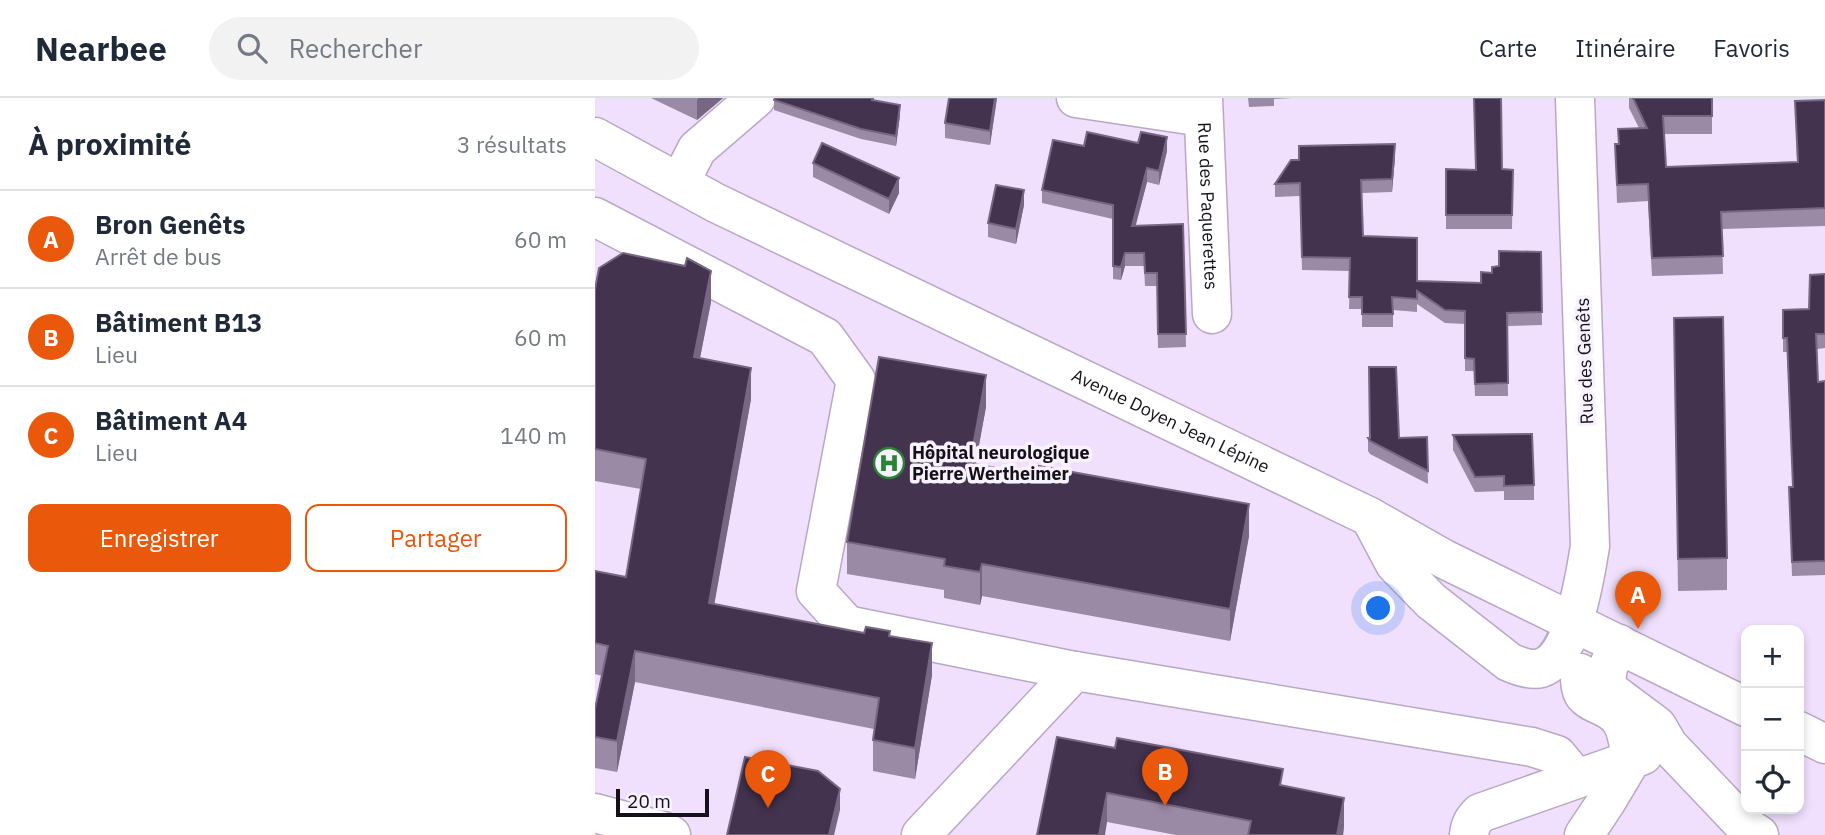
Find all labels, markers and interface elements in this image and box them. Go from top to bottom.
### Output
search box [209,17,699,80]
text: Nearbee [35,27,167,70]
icon: search [233,29,271,67]
text: Rechercher [289,31,422,65]
text: Carte [1479,32,1537,64]
text: Itinéraire [1575,32,1675,64]
text: Favoris [1713,32,1790,64]
street label: Rue des Paquerettes [1193,122,1223,290]
text: À proximité [28,124,191,163]
text: 3 résultats [457,129,567,159]
text: Bron Genêts [95,207,246,241]
text: A [43,224,59,254]
text: 60 m [514,224,567,254]
text: Arrêt de bus [95,241,222,271]
street label: Rue des Genêts [1571,297,1598,425]
text: Bâtiment B13 [95,305,262,339]
text: B [43,322,59,352]
text: 60 m [514,322,567,352]
text: Lieu [95,339,138,369]
street label: Avenue Doyen Jean Lépine [1068,363,1273,478]
text: Bâtiment A4 [95,403,247,437]
text: C [44,420,58,450]
text: 140 m [500,420,567,450]
text: Lieu [95,437,138,467]
place label: Hôpital neurologique Pierre Wertheimer [912,441,1090,485]
hospital icon: Hôpital neurologique Pierre Wertheimer [872,446,906,480]
button: Enregistrer [28,504,291,572]
button: Partager [305,504,567,572]
pin: A [1615,571,1661,629]
your location [1361,591,1395,625]
map controls [1741,625,1804,814]
button: + [1741,625,1804,688]
button: − [1741,688,1804,751]
pin: B [1142,748,1188,806]
pin: C [745,750,791,808]
button: locate [1741,751,1804,814]
scale bar [616,786,709,818]
text: 20 m [627,789,671,813]

